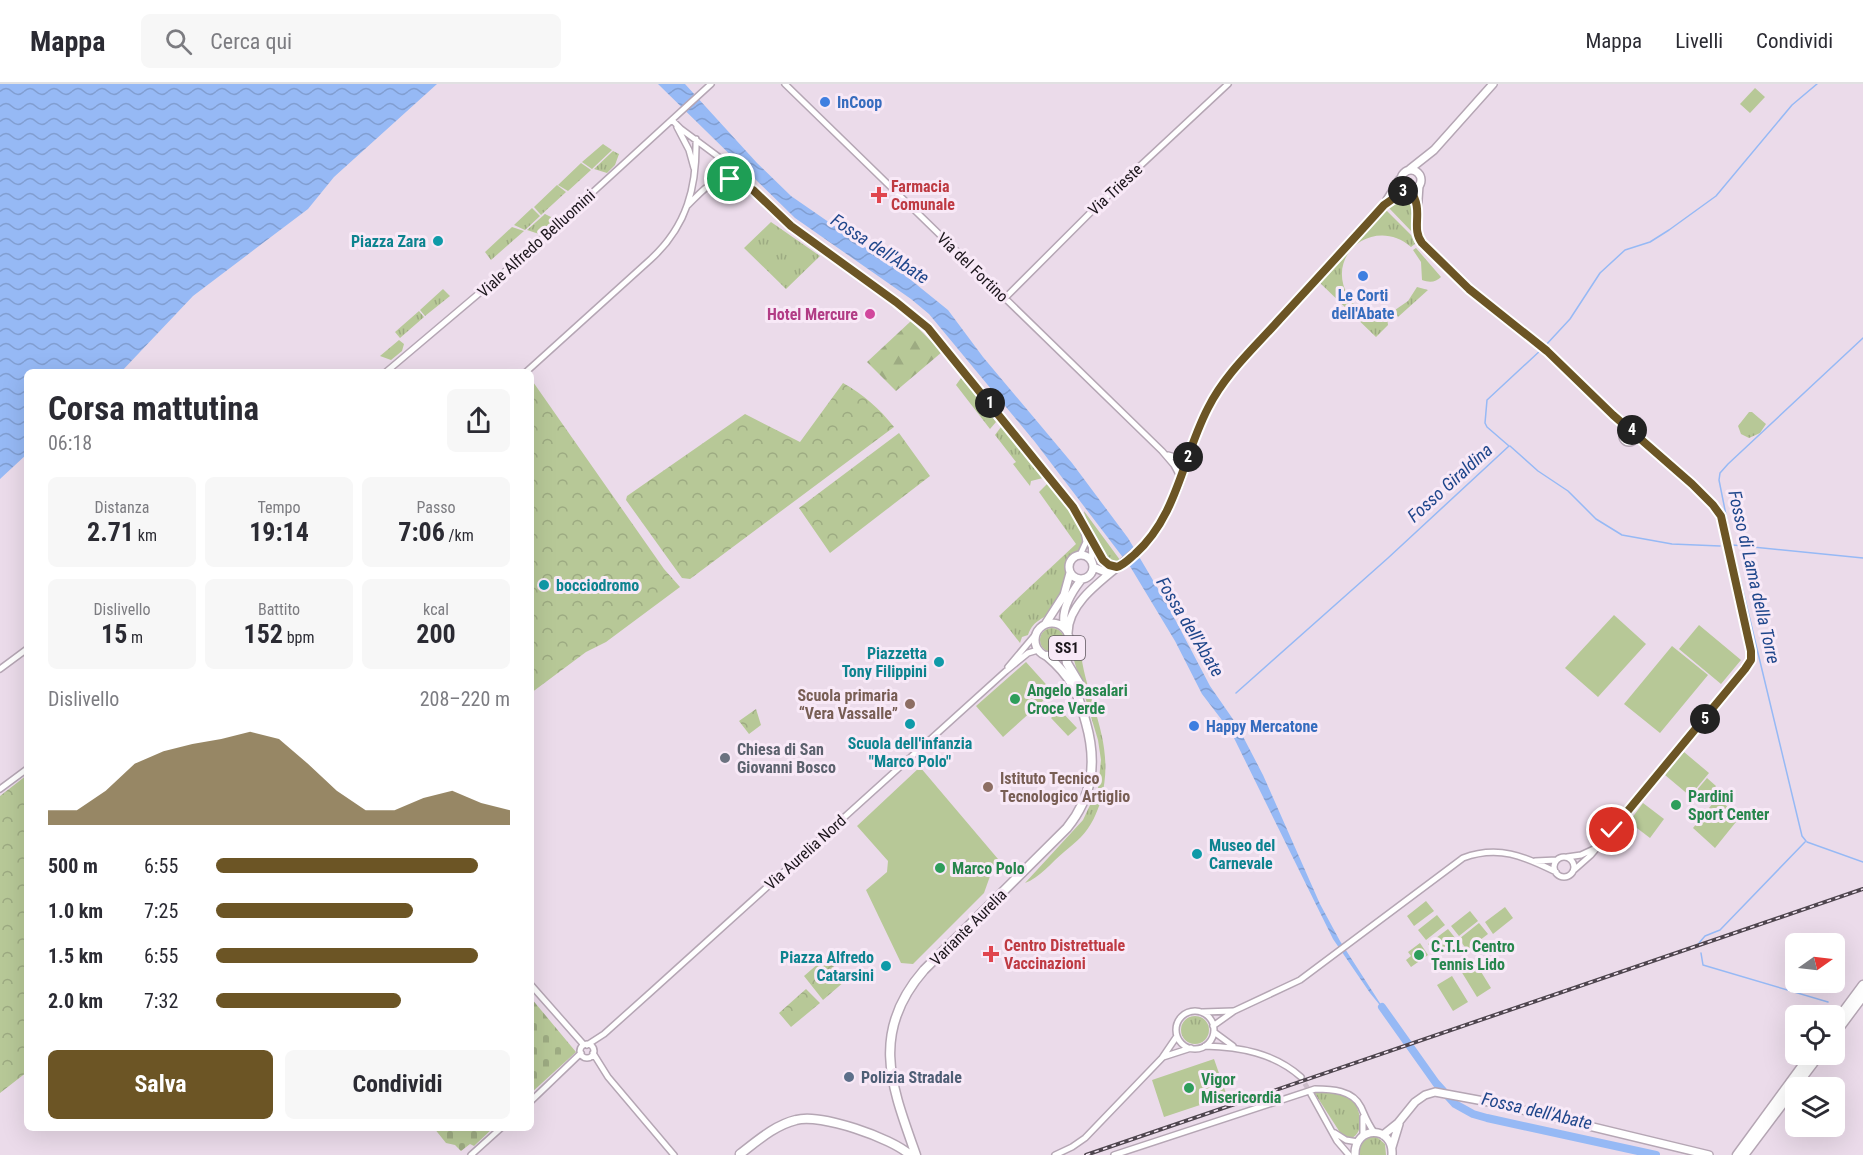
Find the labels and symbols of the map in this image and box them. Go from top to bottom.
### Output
place label: InCoop [837,93,882,112]
marker: InCoop [818,95,832,109]
pin [704,153,755,204]
street label: Via Trieste [1084,160,1146,219]
pin: 3 [1388,176,1418,206]
place label: Farmacia Comunale [891,177,955,214]
street label: Viale Alfredo Belluomini [474,186,599,301]
marker: Farmacia Comunale [872,188,886,202]
water label: Fossa dell'Abate [827,209,933,288]
street label: Via del Fortino [933,229,1012,306]
place label: Piazza Zara [351,232,426,251]
marker: Piazza Zara [431,234,445,248]
marker: Le Corti dell'Abate [1356,269,1370,283]
place label: Le Corti dell'Abate [1332,286,1395,323]
place label: Hotel Mercure [767,305,858,324]
marker: Hotel Mercure [863,307,877,321]
pin: 1 [975,388,1005,418]
pin: 4 [1617,415,1647,445]
water label: Fosso Giraldina [1403,439,1496,526]
pin: 2 [1173,442,1203,472]
water label: Fosso di Lama della Torre [1724,488,1785,666]
water label: Fossa dell'Abate [1152,573,1228,680]
place label: bocciodromo [556,576,639,595]
marker: bocciodromo [537,578,551,592]
road number: SS1 [1049,636,1085,660]
place label: Piazzetta Tony Filippini [842,644,927,681]
marker: Piazzetta Tony Filippini [932,655,946,669]
place label: Angelo Basalari Croce Verde [1027,681,1128,718]
place label: Scuola primaria “Vera Vassalle” [797,686,898,723]
marker: Angelo Basalari Croce Verde [1008,692,1022,706]
marker: Scuola primaria “Vera Vassalle” [903,697,917,711]
pin: 5 [1690,704,1720,734]
marker: Scuola dell'infanzia "Marco Polo" [903,717,917,731]
place label: Happy Mercatone [1206,717,1318,736]
marker: Happy Mercatone [1187,719,1201,733]
place label: Scuola dell'infanzia "Marco Polo" [848,734,973,771]
place label: Chiesa di San Giovanni Bosco [737,740,836,777]
marker: Chiesa di San Giovanni Bosco [718,751,732,765]
place label: Istituto Tecnico Tecnologico Artiglio [1000,769,1130,806]
marker: Istituto Tecnico Tecnologico Artiglio [981,780,995,794]
place label: Pardini Sport Center [1688,787,1769,824]
marker: Pardini Sport Center [1669,798,1683,812]
pin [1586,804,1637,855]
street label: Via Aurelia Nord [761,811,850,894]
place label: Museo del Carnevale [1209,836,1275,873]
marker: Museo del Carnevale [1190,847,1204,861]
place label: Marco Polo [952,859,1025,878]
marker: Marco Polo [933,861,947,875]
street label: Variante Aurelia [926,885,1011,970]
north arrow [1785,933,1845,993]
place label: Centro Distrettuale Vaccinazioni [1004,936,1126,973]
place label: C.T.L. Centro Tennis Lido [1431,937,1515,974]
marker: Centro Distrettuale Vaccinazioni [982,945,1000,963]
place label: Piazza Alfredo Catarsini [780,948,874,985]
marker: C.T.L. Centro Tennis Lido [1412,948,1426,962]
marker: Piazza Alfredo Catarsini [879,959,893,973]
place label: Polizia Stradale [861,1068,962,1087]
marker: Polizia Stradale [842,1070,856,1084]
place label: Vigor Misericordia [1201,1070,1282,1107]
marker: Vigor Misericordia [1182,1081,1196,1095]
water label: Fossa dell'Abate [1480,1088,1594,1133]

